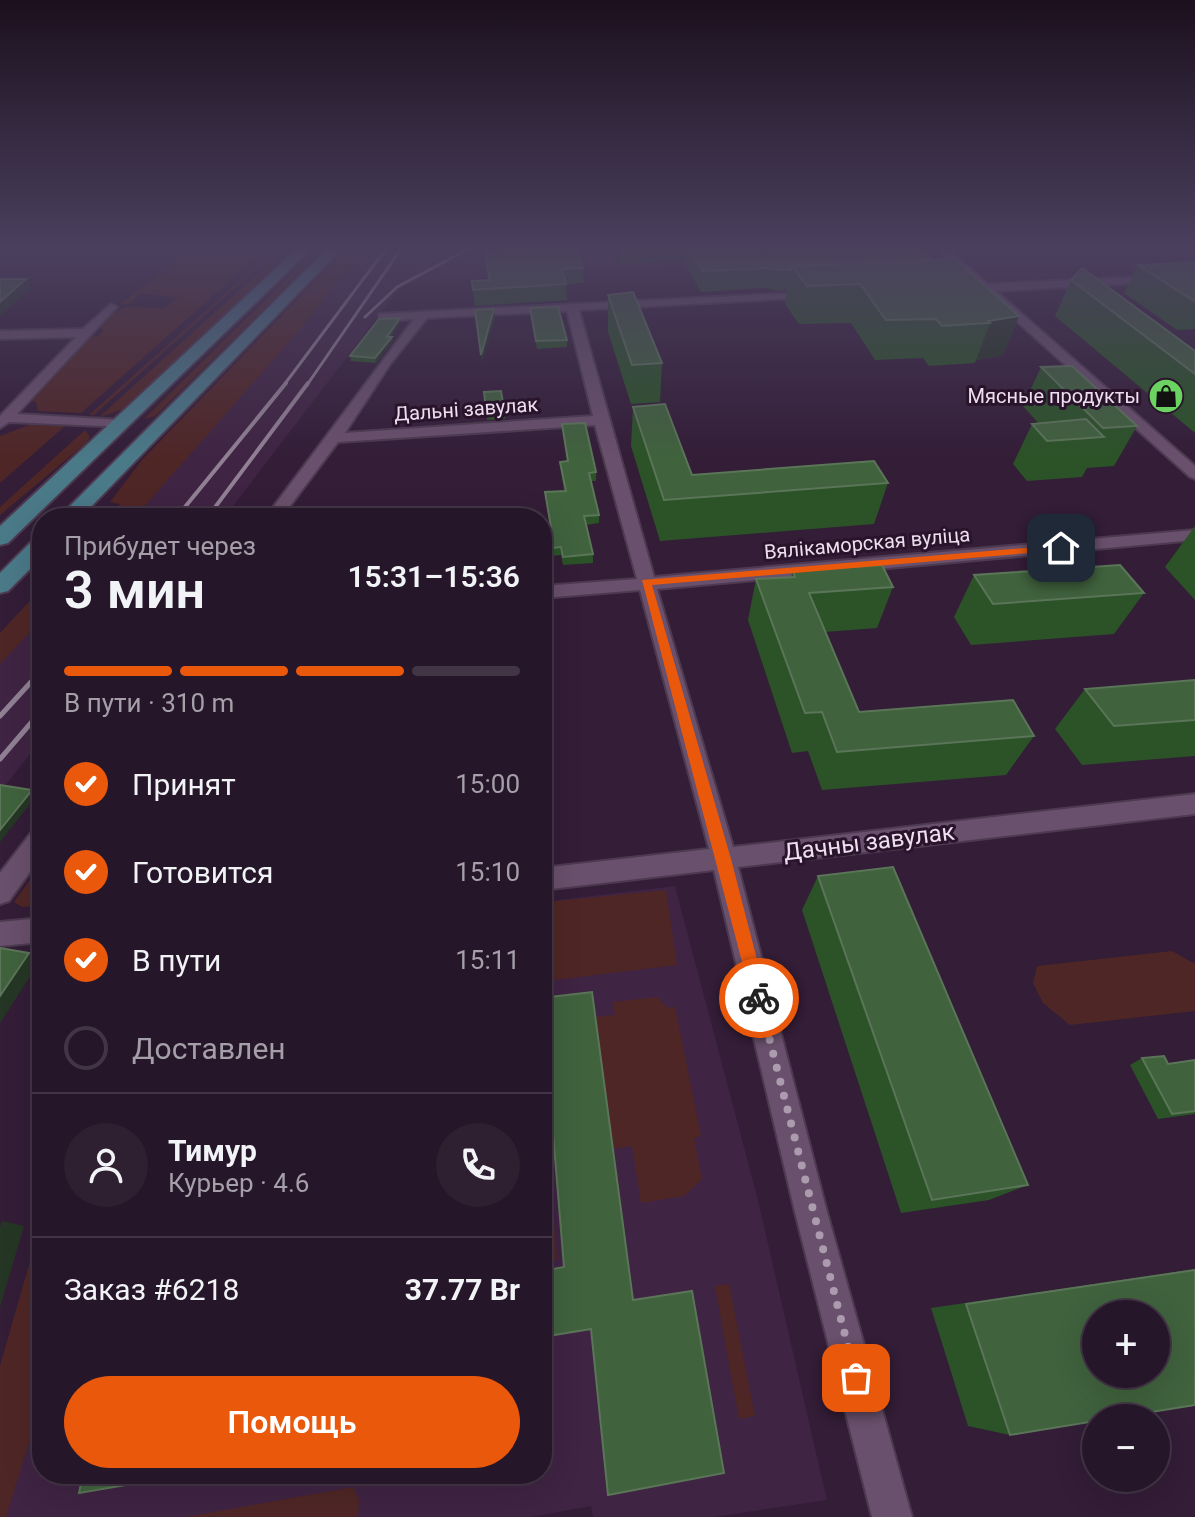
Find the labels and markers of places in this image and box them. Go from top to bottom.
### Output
shop icon: Мясные продукты [1147,377,1185,415]
place label: Мясные продукты [968,384,1140,408]
pin [1027,514,1095,582]
pin [822,1344,890,1412]

